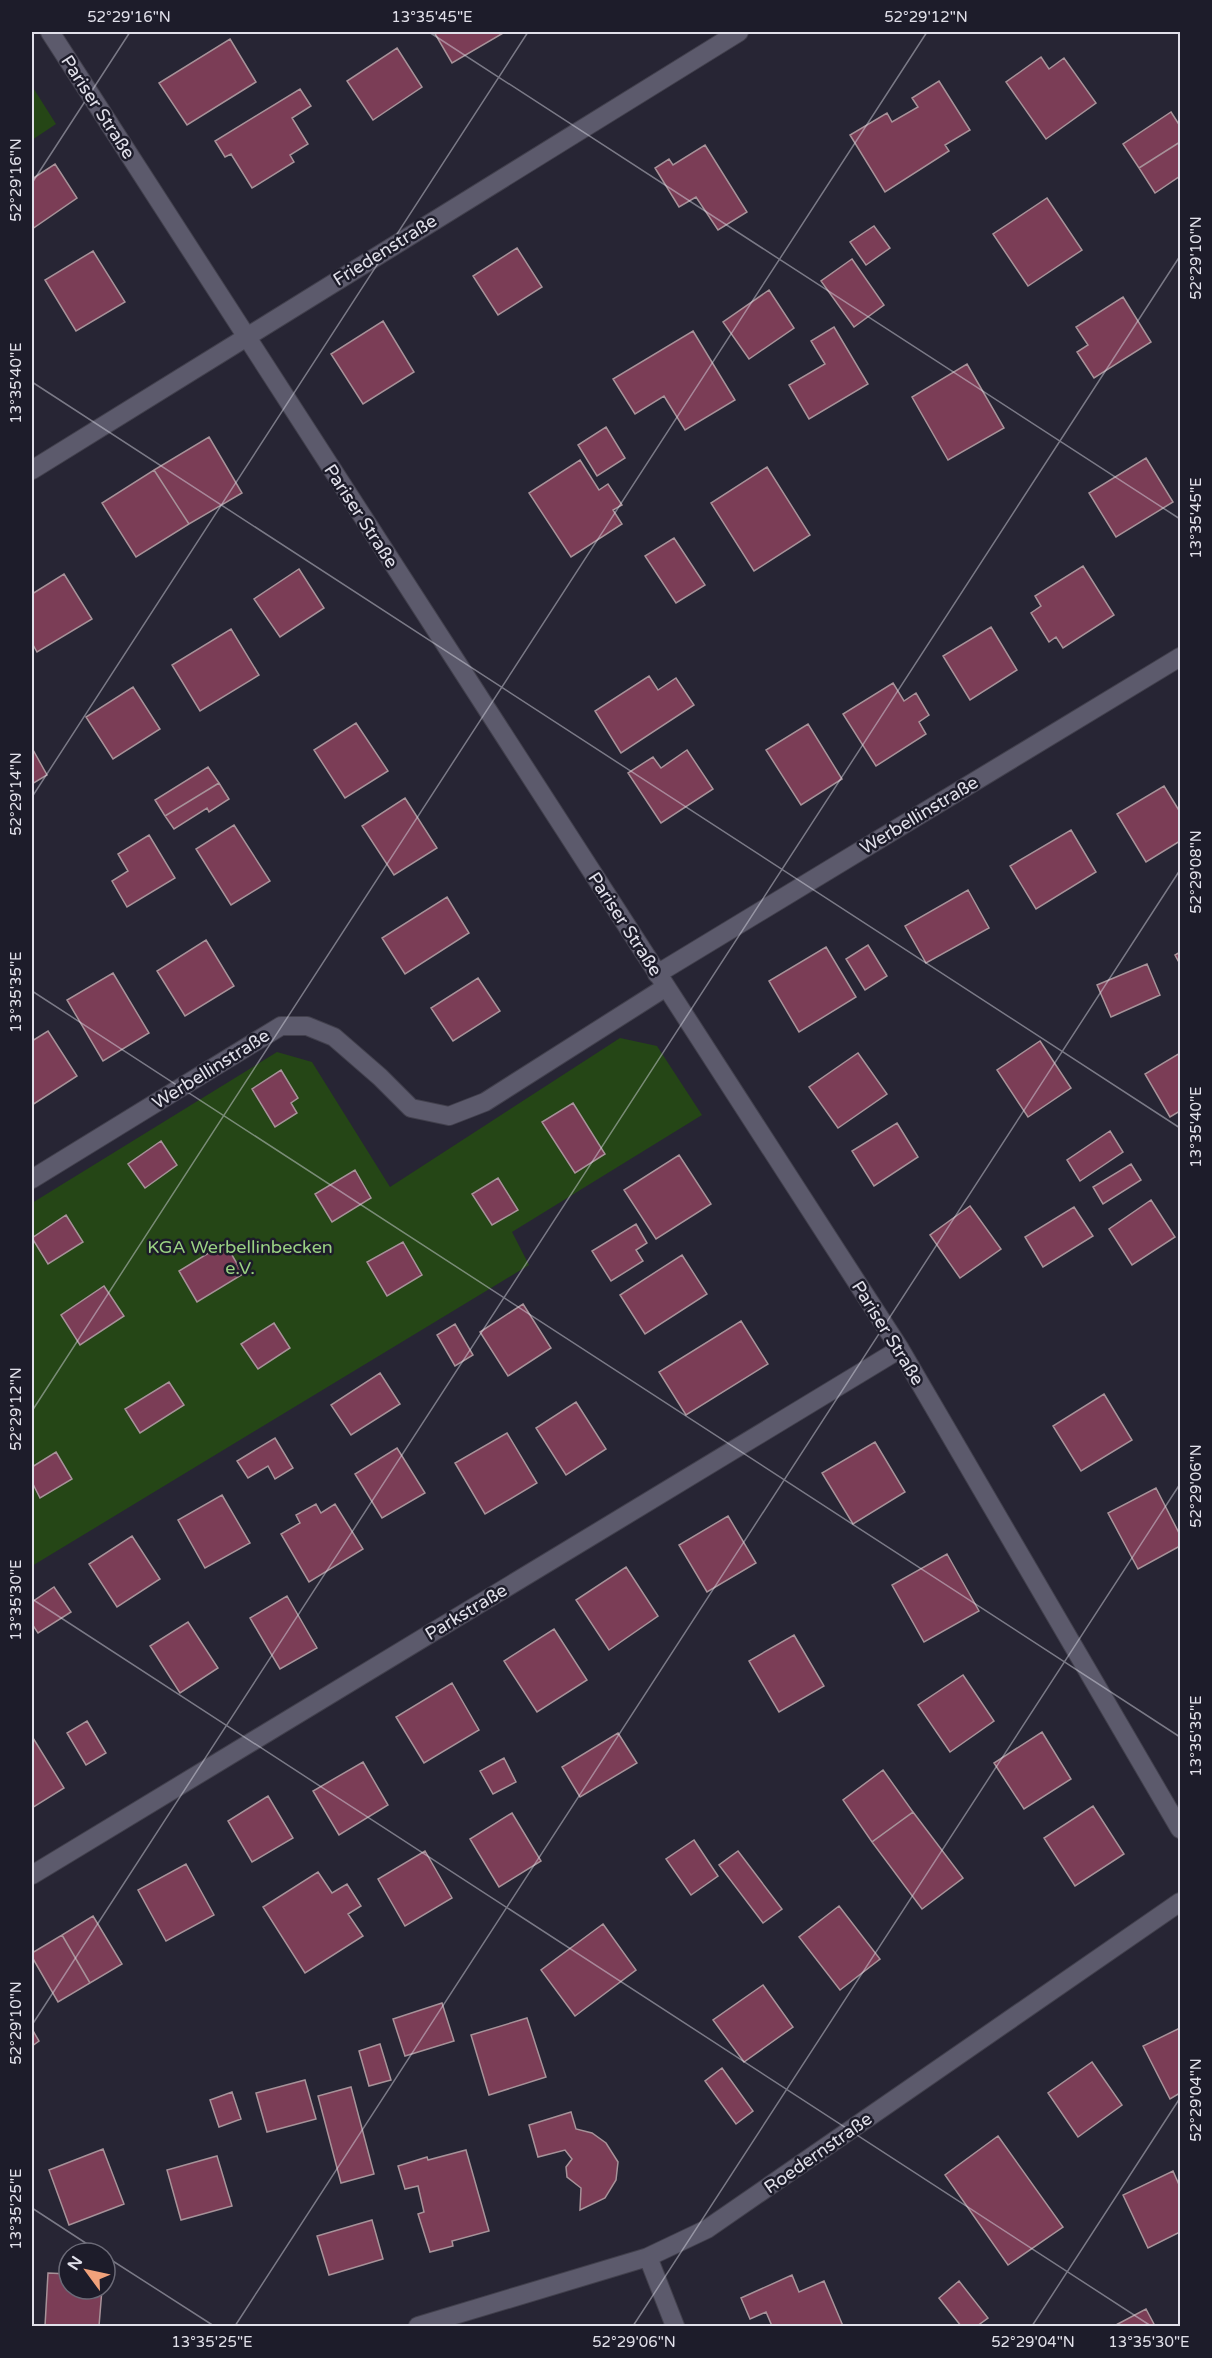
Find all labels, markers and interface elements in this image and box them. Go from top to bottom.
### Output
text: 52°29'16"N [87,8,171,26]
text: 13°35'45"E [391,8,473,26]
text: 52°29'12"N [884,8,968,26]
street label: Pariser Straße [56,51,140,163]
text: 52°29'16"N [7,138,25,222]
street label: Friedenstraße [329,209,441,291]
text: 52°29'10"N [1187,216,1205,300]
text: 13°35'40"E [7,342,25,424]
street label: Pariser Straße [319,460,403,572]
text: 13°35'45"E [1187,477,1205,559]
text: 52°29'14"N [7,752,25,836]
street label: Werbellinstraße [856,771,982,859]
text: 52°29'08"N [1187,830,1205,914]
street label: Pariser Straße [583,868,667,980]
text: 13°35'35"E [7,951,25,1033]
street label: Werbellinstraße [148,1024,274,1114]
text: 13°35'40"E [1187,1086,1205,1168]
park label: KGA Werbellinbecken e.V. [147,1236,333,1279]
street label: Pariser Straße [847,1277,929,1389]
text: 52°29'12"N [7,1367,25,1451]
text: 52°29'06"N [1187,1444,1205,1528]
text: 13°35'30"E [7,1559,25,1641]
street label: Parkstraße [421,1579,511,1645]
text: 13°35'35"E [1187,1695,1205,1777]
text: 52°29'10"N [7,1981,25,2065]
text: 52°29'04"N [1187,2058,1205,2142]
street label: Roedernstraße [760,2108,876,2198]
text: 13°35'25"E [7,2168,25,2250]
north arrow [57,2241,117,2301]
text: N [63,2253,87,2274]
text: 13°35'25"E [171,2333,253,2351]
text: 52°29'06"N [592,2333,676,2351]
text: 52°29'04"N [991,2333,1075,2351]
text: 13°35'30"E [1108,2333,1190,2351]

